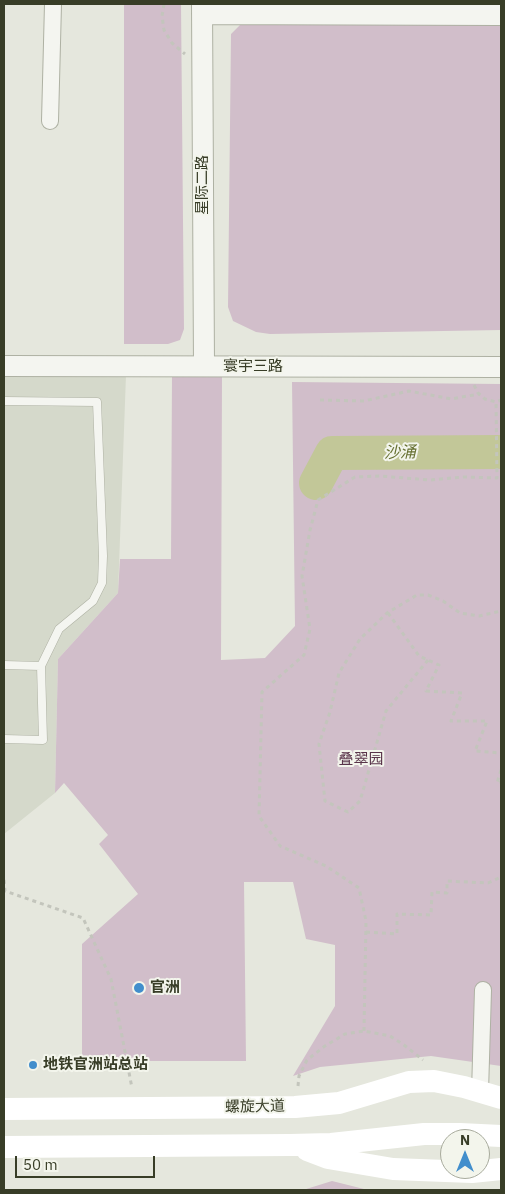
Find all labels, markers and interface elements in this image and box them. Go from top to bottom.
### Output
street label: 星际二路 [194,155,212,215]
street label: 寰宇三路 [223,358,283,376]
water label: 沙涌 [384,443,416,463]
park label: 叠翠园 [339,751,383,769]
place label: 官洲 [150,979,180,997]
marker: 官洲 [132,981,146,995]
place label: 地铁官洲站总站 [43,1056,148,1074]
marker: 地铁官洲站总站 [27,1059,39,1071]
street label: 螺旋大道 [225,1097,285,1117]
north arrow [440,1129,490,1179]
text: N [460,1131,470,1149]
scale bar [18,1146,158,1178]
text: 50 m [23,1155,58,1174]

